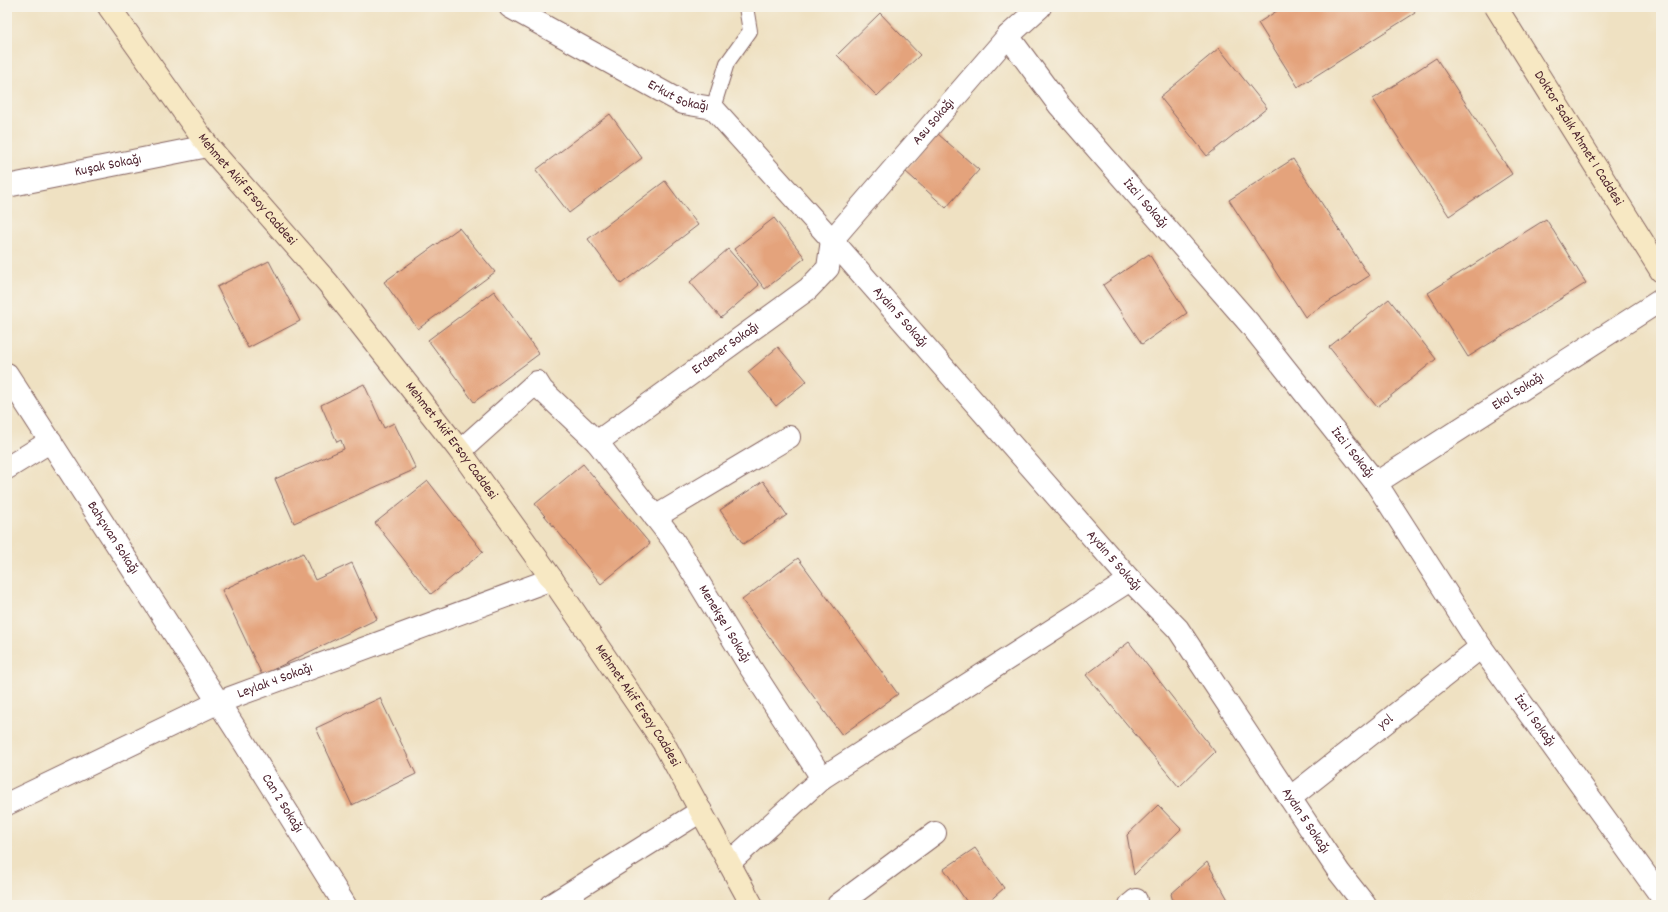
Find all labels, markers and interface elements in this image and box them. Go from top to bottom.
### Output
street label: Doktor Sadık Ahmet 1 Caddesi [1528,67,1628,210]
street label: Erkut Sokağı [644,75,710,117]
street label: Asu Sokağı [908,94,960,150]
street label: Mehmet Akif Ersoy Caddesi [192,129,301,251]
street label: Kuşak Sokağı [73,149,143,182]
street label: İzci 1 Sokağı [1118,175,1173,233]
street label: Aydın 5 Sokağı [868,283,932,352]
street label: Erdener Sokağı [688,317,764,380]
street label: Ekol Sokağı [1488,368,1548,416]
street label: Mehmet Akif Ersoy Caddesi [400,378,502,504]
street label: İzci 1 Sokağı [1326,423,1379,483]
street label: Bahçıvan Sokağı [82,497,144,578]
street label: Aydın 5 Sokağı [1081,526,1146,596]
street label: Menekşe 1 Sokağı [693,581,755,667]
street label: Mehmet Akif Ersoy Caddesi [590,641,685,771]
street label: Leylak 4 Sokağı [235,658,316,704]
street label: İzci 1 Sokağı [1509,690,1560,751]
street label: yol [1374,709,1398,735]
street label: Can 2 Sokağı [256,770,308,837]
street label: Aydın 5 Sokağı [1276,784,1334,858]

